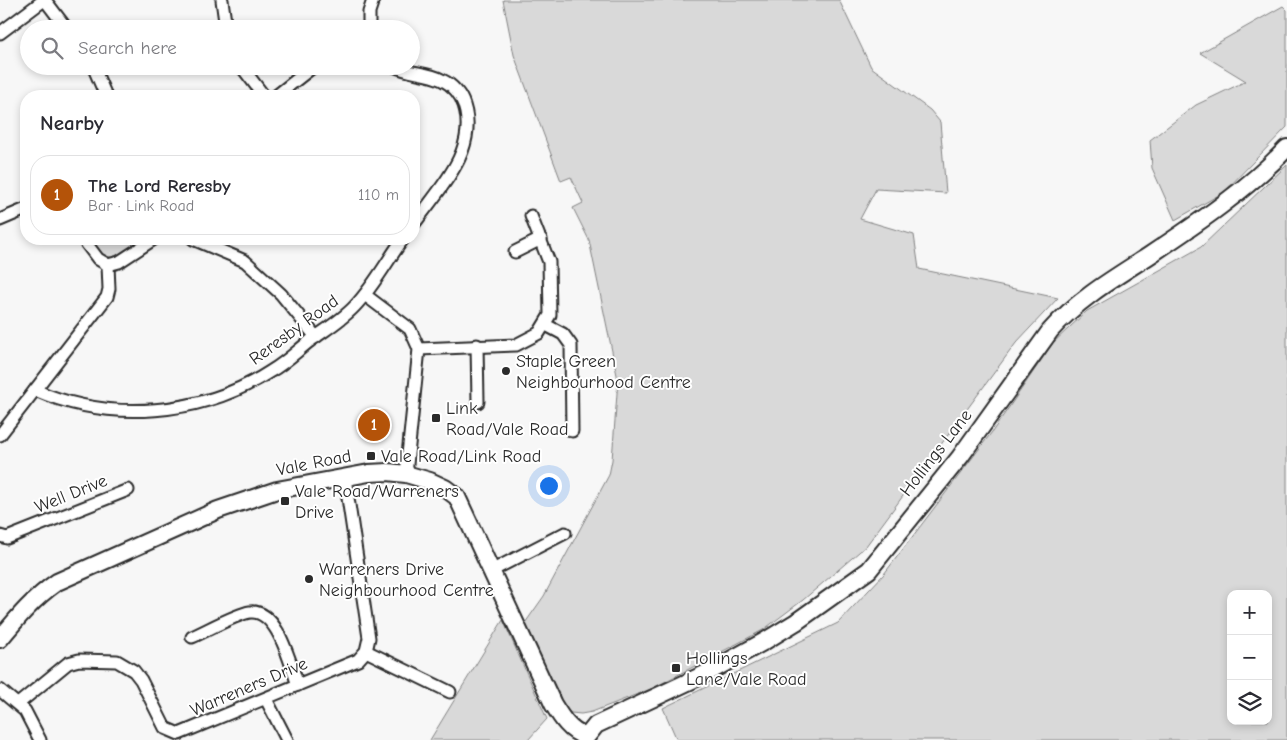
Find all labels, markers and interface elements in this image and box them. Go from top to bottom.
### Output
search box [20,20,420,75]
icon: search [38,34,66,62]
text: Search here [78,37,177,59]
text: Nearby [40,111,104,135]
text: The Lord Reresby [88,175,231,197]
text: 1 [54,186,60,204]
text: 110 m [358,186,399,204]
text: Bar · Link Road [88,197,194,215]
street label: Reresby Road [245,291,343,369]
place label: Staple Green Neighbourhood Centre [516,351,691,393]
marker: Staple Green Neighbourhood Centre [500,365,512,377]
place label: Link Road/Vale Road [446,398,568,440]
street label: Hollings Lane [896,405,976,501]
pin: 1 [358,406,390,444]
marker: Link Road/Vale Road [430,412,442,424]
street label: Vale Road [275,445,353,481]
place label: Vale Road/Link Road [381,446,541,467]
marker: Vale Road/Link Road [365,450,377,462]
street label: Well Drive [32,470,110,518]
your location [536,473,562,499]
place label: Vale Road/Warreners Drive [295,481,459,523]
marker: Vale Road/Warreners Drive [279,495,291,507]
place label: Warreners Drive Neighbourhood Centre [319,559,494,601]
marker: Warreners Drive Neighbourhood Centre [303,573,315,585]
map controls [1227,590,1272,725]
button: + [1227,590,1272,635]
button: − [1227,635,1272,680]
place label: Hollings Lane/Vale Road [686,648,807,690]
street label: Warreners Drive [187,653,311,721]
marker: Hollings Lane/Vale Road [670,662,682,674]
button: layers [1227,680,1272,725]

